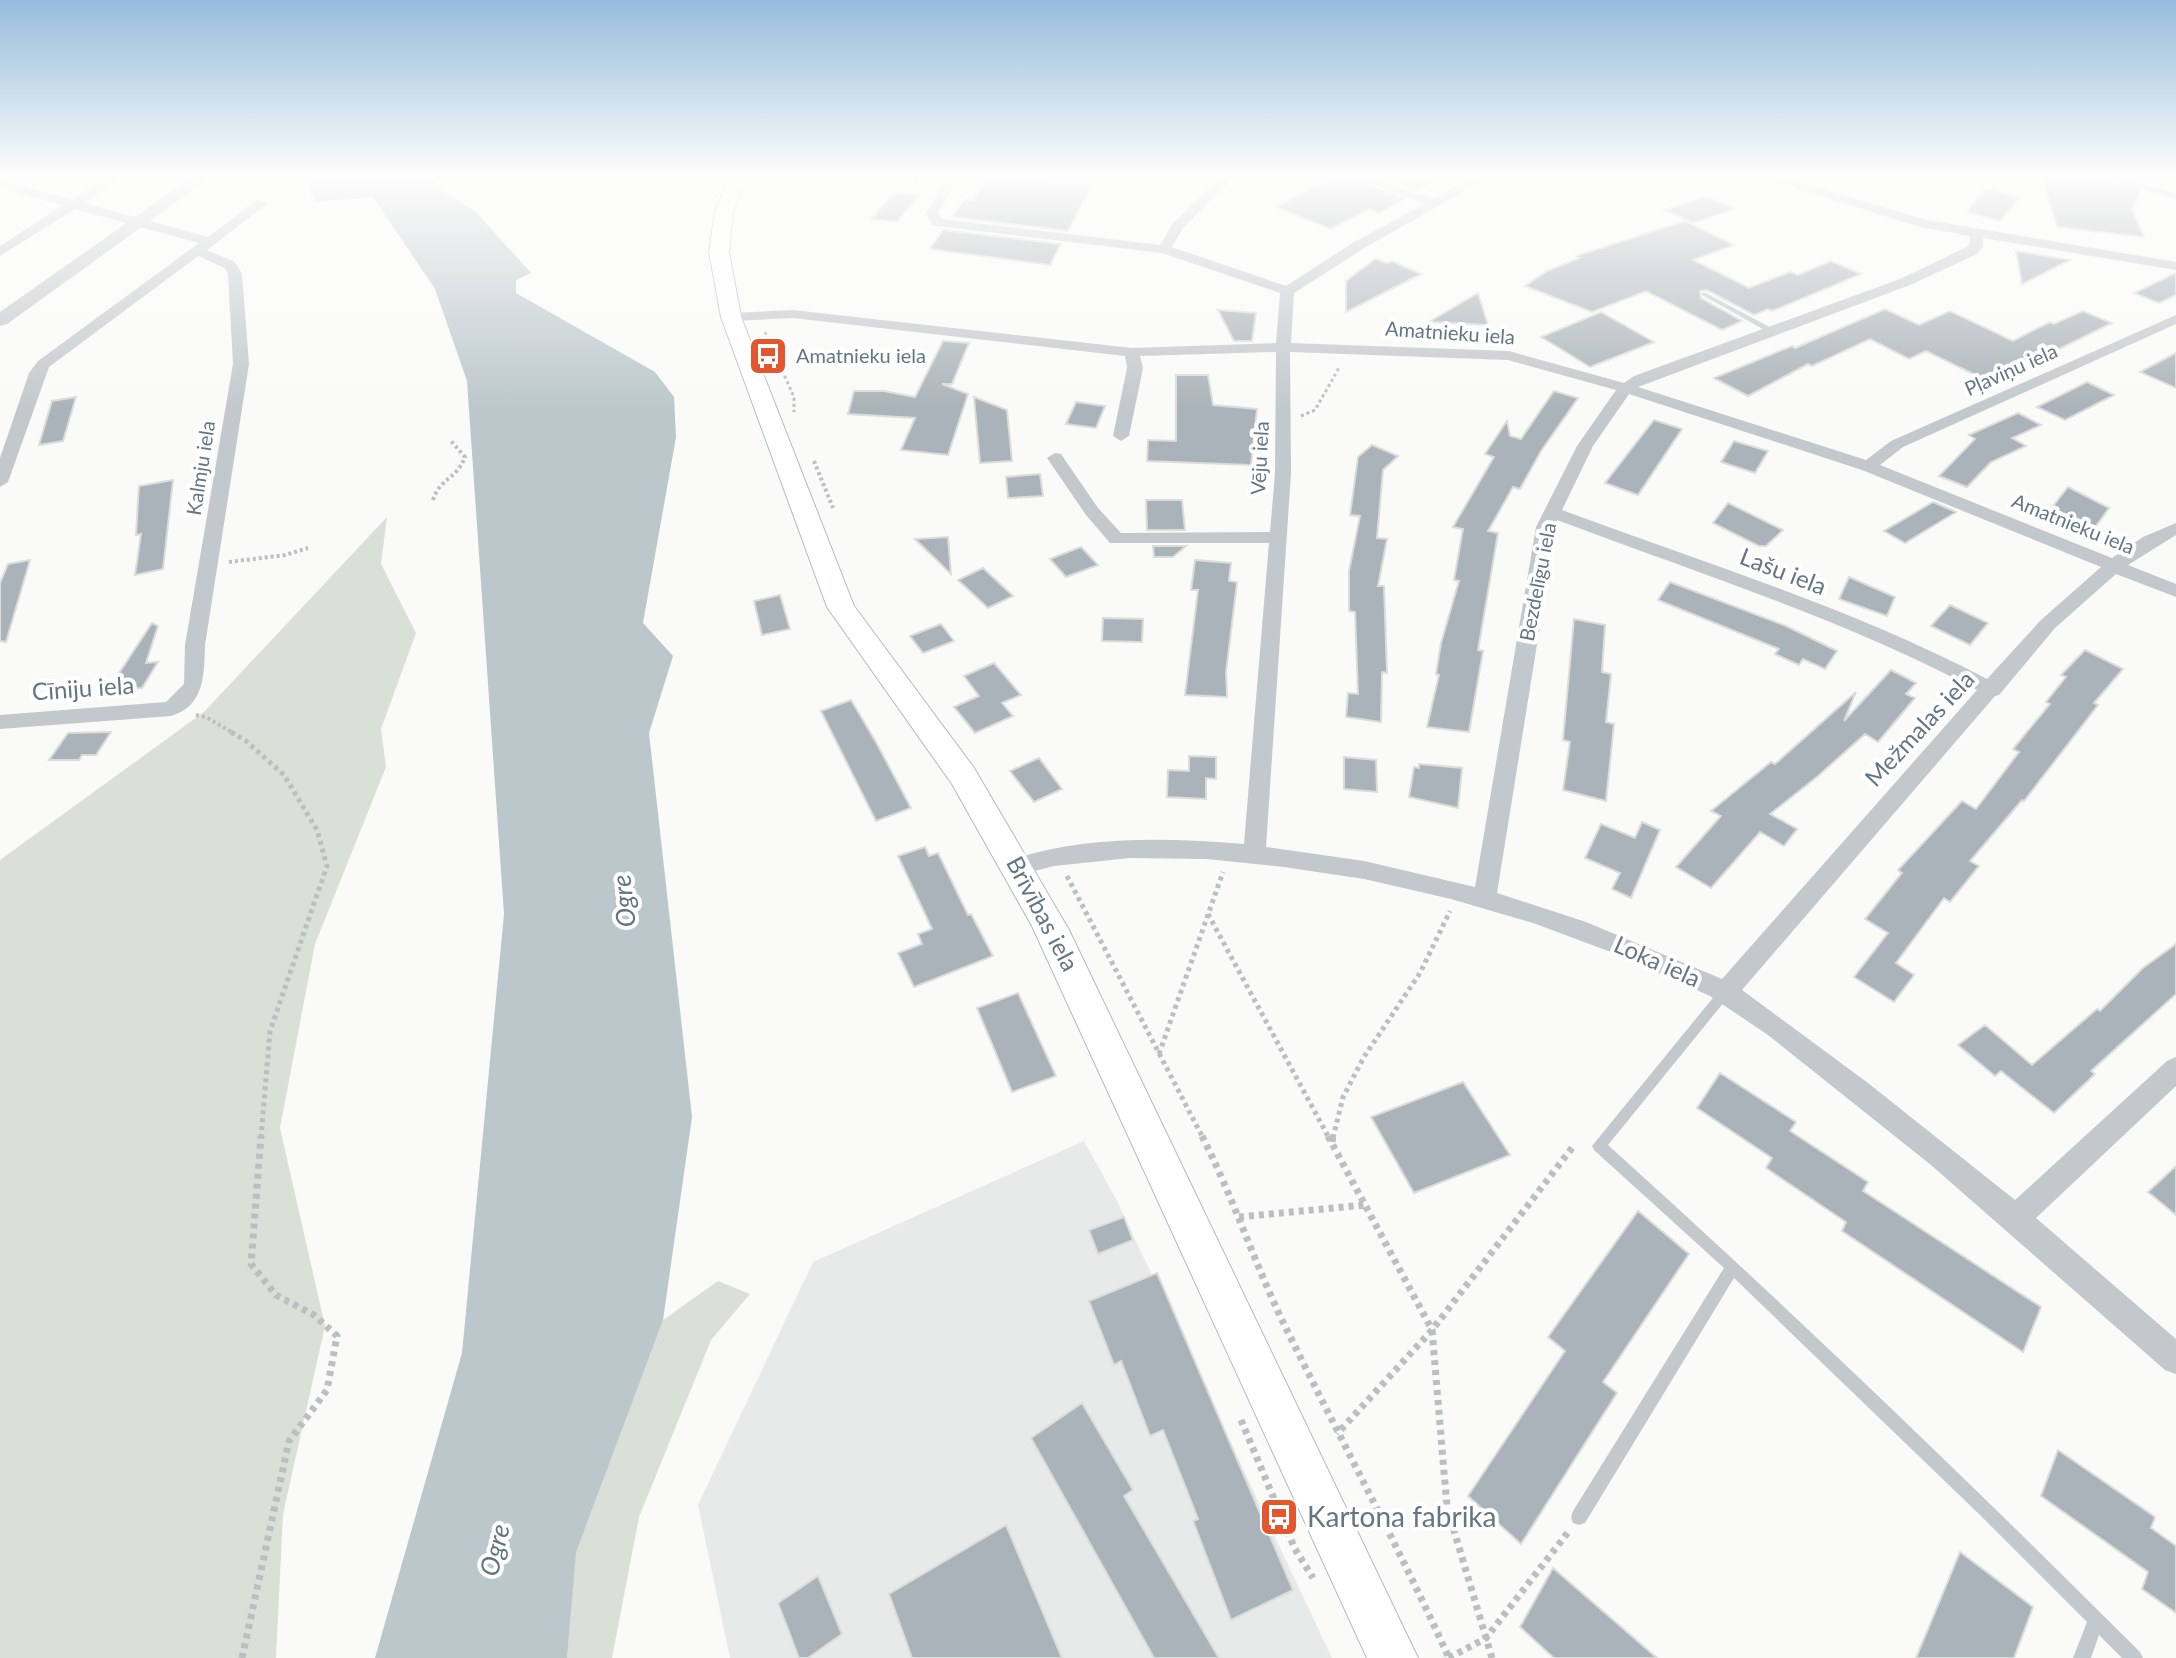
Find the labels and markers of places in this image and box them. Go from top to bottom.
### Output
bus stop icon: Amatnieku iela [747,335,789,377]
place label: Amatnieku iela [796,343,926,367]
bus stop icon: Kartona fabrika [1258,1496,1300,1538]
place label: Kartona fabrika [1307,1499,1497,1533]

